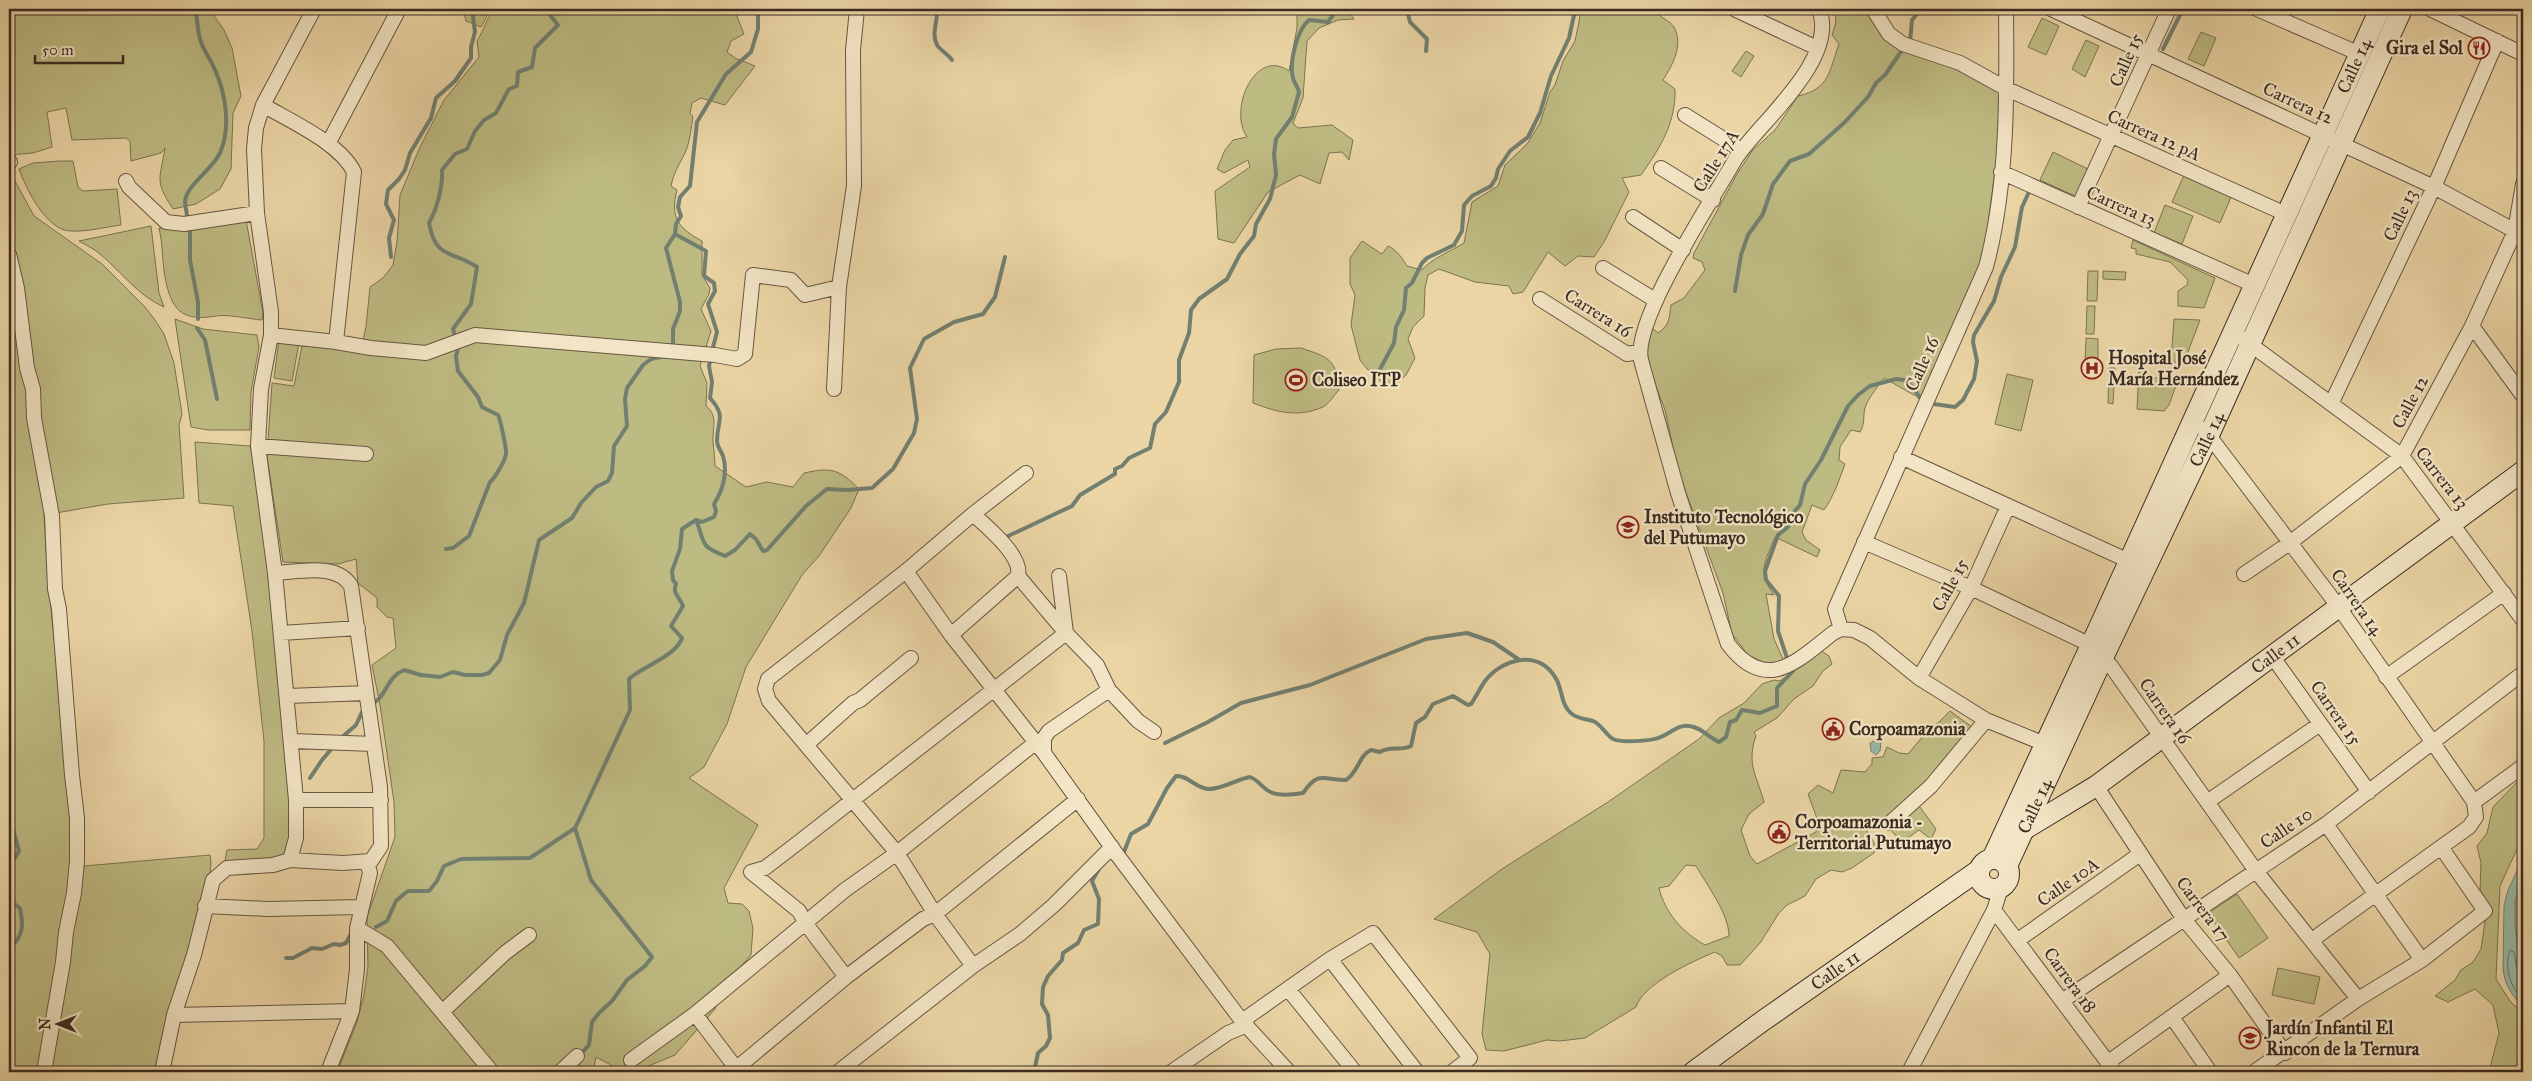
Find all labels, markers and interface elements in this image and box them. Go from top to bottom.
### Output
street label: Calle 15 [2105,29,2148,90]
scale bar [35,32,122,64]
street label: Calle 14 [2332,34,2377,97]
restaurant icon: Gira el Sol [2467,36,2491,60]
place label: Gira el Sol [2386,37,2464,59]
text: 50 m [42,41,74,59]
street label: Carrera 12 [2259,77,2337,129]
street label: Carrera 12 pA [2104,105,2204,165]
street label: Calle 17A [1688,126,1744,196]
street label: Carrera 13 [2083,181,2159,231]
street label: Calle 13 [2378,185,2422,245]
street label: Carrera 16 [1560,284,1636,343]
street label: Calle 16 [1900,333,1944,395]
place label: Hospital José María Hernández [2108,347,2240,390]
hospital icon: Hospital José María Hernández [2080,356,2104,380]
sports icon: Coliseo ITP [1284,368,1308,392]
place label: Coliseo ITP [1312,369,1401,391]
street label: Calle 12 [2387,372,2433,432]
street label: Calle 14 [2184,408,2229,470]
street label: Carrera 13 [2411,442,2473,514]
place label: Instituto Tecnológico del Putumayo [1644,506,1804,550]
school or university icon: Instituto Tecnológico del Putumayo [1616,515,1640,539]
street label: Calle 15 [1927,554,1973,615]
street label: Carrera 14 [2326,565,2388,640]
street label: Calle 11 [2247,628,2304,679]
street label: Carrera 16 [2134,674,2196,749]
street label: Carrera 15 [2306,676,2367,750]
public building icon: Corpoamazonia [1821,717,1845,741]
place label: Corpoamazonia [1849,718,1966,741]
street label: Calle 14 [2012,774,2057,837]
street label: Calle 10 [2256,803,2316,853]
place label: Corpoamazonia - Territorial Putumayo [1794,811,1951,855]
public building icon: Corpoamazonia - Territorial Putumayo [1767,820,1791,844]
street label: Calle 10A [2033,853,2103,911]
street label: Carrera 17 [2171,872,2235,946]
street label: Carrera 18 [2039,943,2101,1017]
street label: Calle 11 [1806,945,1864,995]
north arrow [32,998,82,1048]
place label: Jardín Infantil El Rincon de la Ternura [2264,1017,2420,1060]
text: N [37,1018,54,1030]
school or university icon: Jardín Infantil El Rincon de la Ternura [2238,1026,2262,1050]

